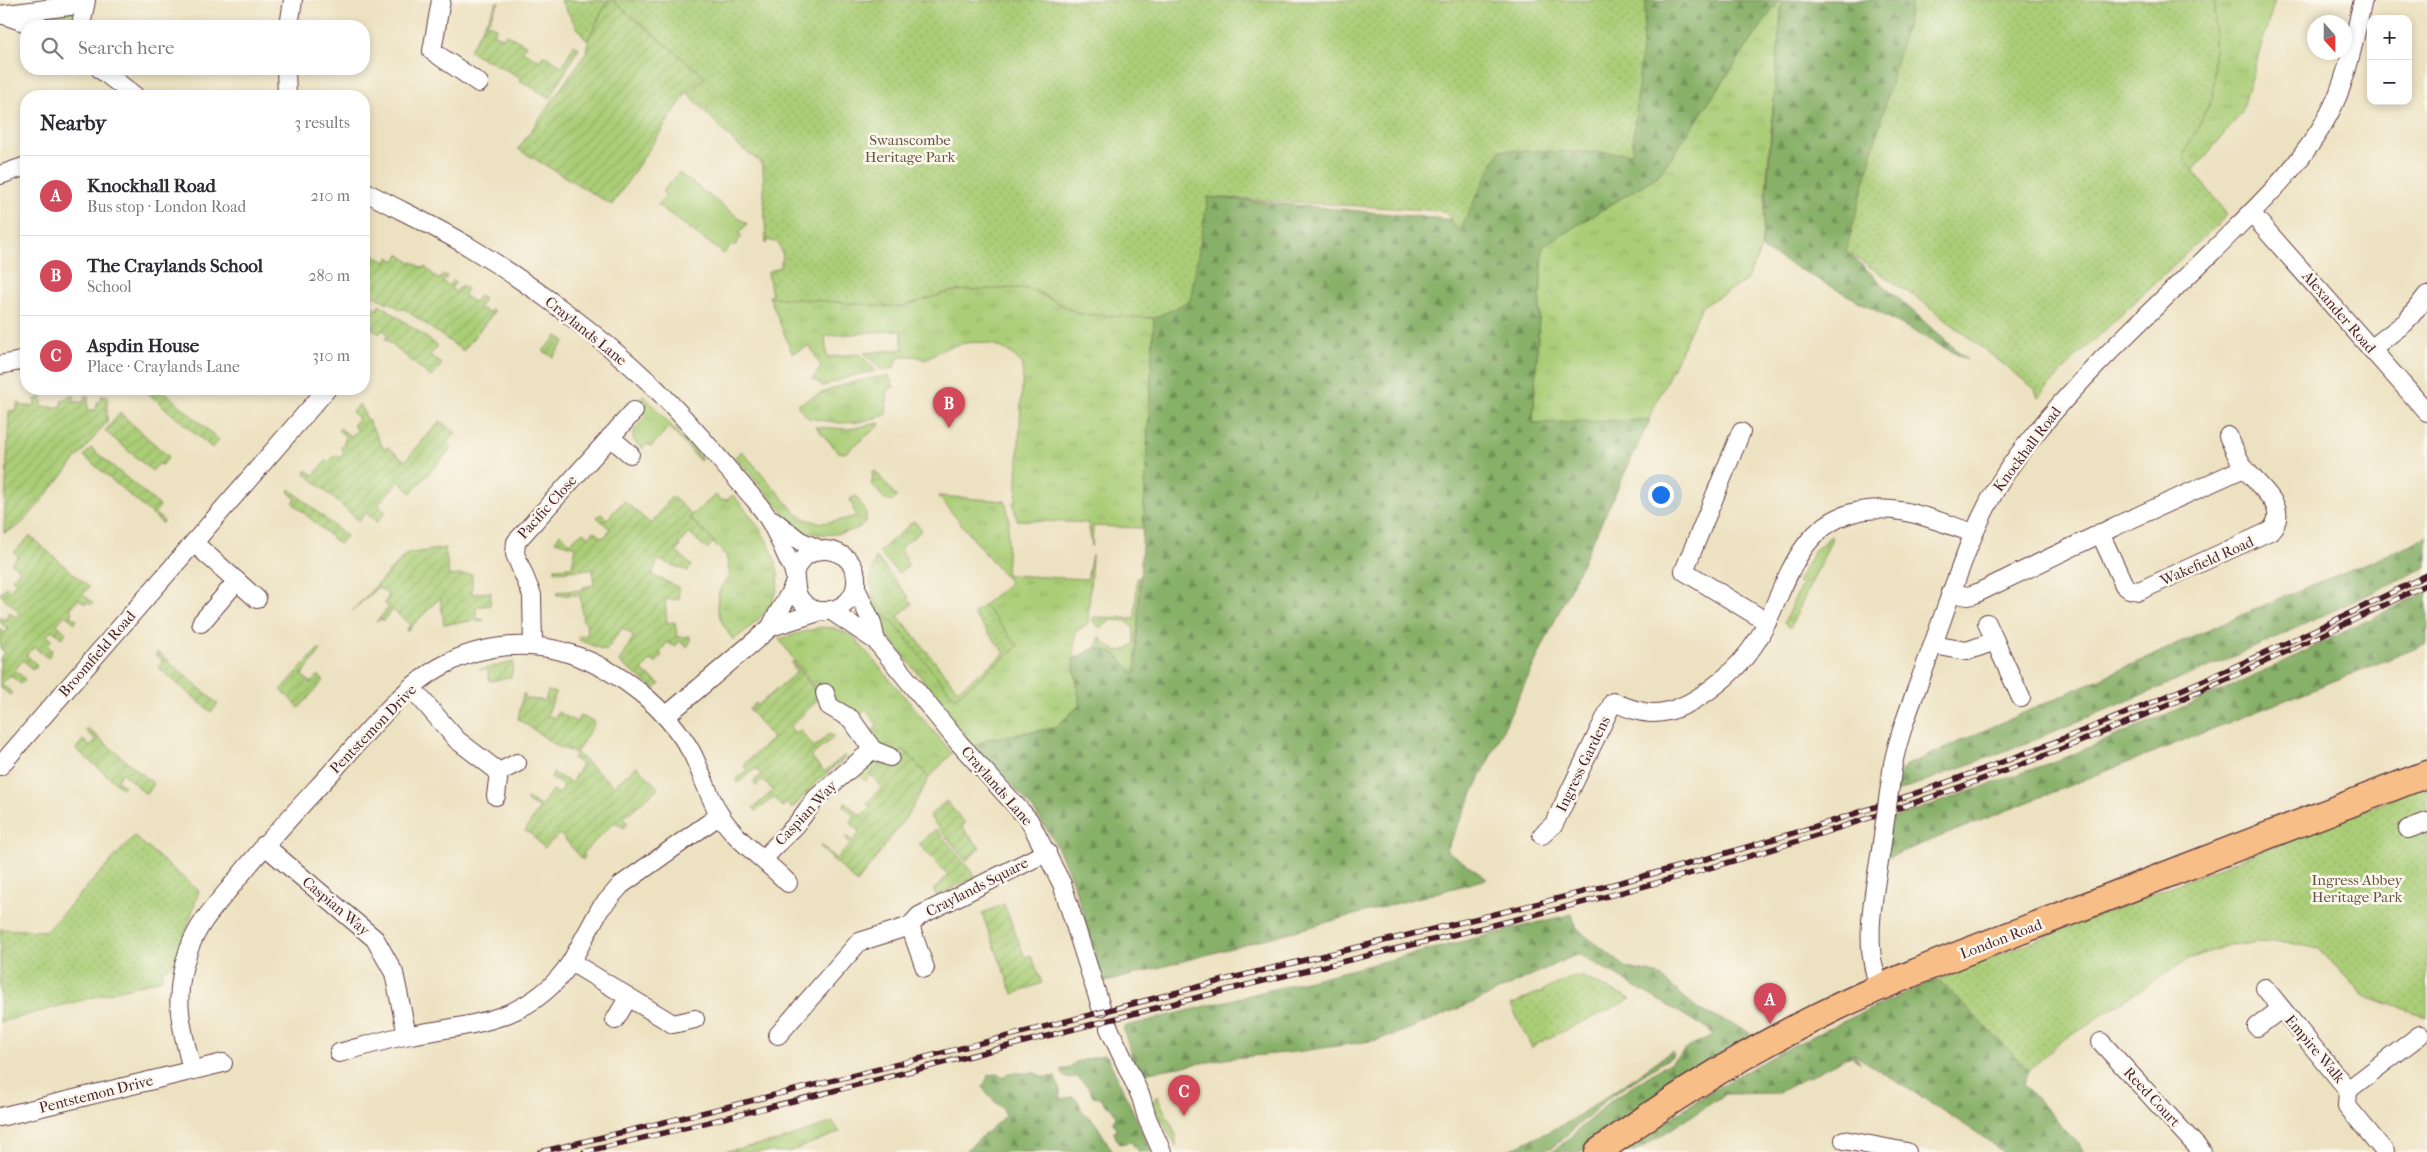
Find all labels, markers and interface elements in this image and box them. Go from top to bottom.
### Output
north arrow [2307,15,2352,60]
map controls [2367,15,2412,105]
button: + [2367,15,2412,60]
search box [20,20,370,75]
icon: search [38,34,66,62]
text: Search here [78,37,174,59]
button: − [2367,60,2412,105]
text: Nearby [40,111,106,135]
text: 3 results [294,113,350,132]
park label: Swanscombe Heritage Park [865,131,956,166]
text: Knockhall Road [87,175,216,197]
text: A [51,186,61,205]
text: 210 m [311,186,350,205]
text: Bus stop · London Road [87,197,246,216]
text: The Craylands School [87,255,263,277]
text: B [51,266,61,285]
text: 280 m [308,266,350,285]
street label: Alexander Road [2298,266,2380,357]
text: School [87,277,132,296]
street label: Craylands Lane [542,293,631,370]
text: Aspdin House [87,335,199,357]
text: C [51,346,61,365]
text: 310 m [312,346,350,365]
text: Place · Craylands Lane [87,357,240,376]
pin: B [933,387,965,428]
street label: Knockhall Road [1989,402,2065,495]
street label: Pacific Close [514,471,581,543]
your location [1648,482,1674,508]
street label: Wakefield Road [2157,532,2257,590]
street label: Broomfield Road [55,607,140,701]
street label: Pentstemon Drive [326,680,420,777]
street label: Ingress Gardens [1552,713,1614,815]
street label: Craylands Lane [957,742,1037,830]
street label: Caspian Way [771,776,841,849]
street label: Craylands Square [923,853,1032,921]
park label: Ingress Abbey Heritage Park [2311,871,2404,906]
street label: Caspian Way [299,873,374,940]
street label: London Road [1958,915,2045,963]
pin: A [1754,983,1786,1024]
street label: Empire Walk [2281,1011,2349,1087]
street label: Reed Court [2120,1064,2185,1131]
street label: Pentstemon Drive [37,1071,155,1117]
pin: C [1168,1075,1200,1116]

